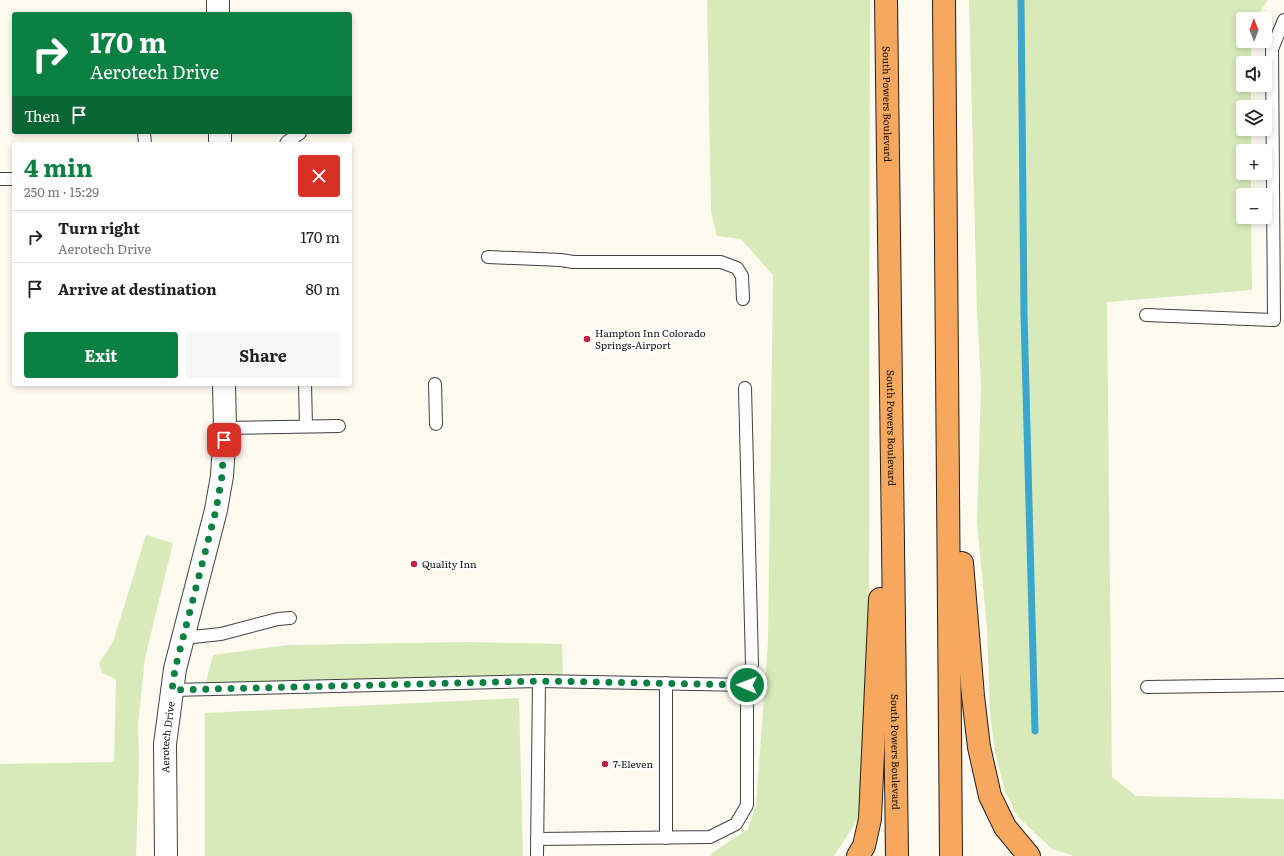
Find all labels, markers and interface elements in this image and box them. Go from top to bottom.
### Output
north arrow [1236,12,1272,48]
map controls [1236,12,1272,224]
text: 170 m [90,20,167,62]
icon: right [24,28,76,80]
street label: South Powers Boulevard [880,46,896,162]
button: sound [1236,56,1272,92]
text: Aerotech Drive [90,58,219,85]
button: layers [1236,100,1272,136]
text: Then [24,104,60,127]
icon: arrive [68,104,90,126]
button: + [1236,144,1272,180]
text: 4 min [24,149,93,184]
button: close [298,155,340,197]
text: 250 m · 15:29 [24,182,99,201]
button: − [1236,188,1272,224]
text: Turn right [58,216,140,239]
text: 170 m [301,225,340,248]
icon: right [24,226,46,248]
text: Aerotech Drive [58,239,151,258]
text: Arrive at destination [58,277,217,300]
text: 80 m [306,277,340,300]
icon: arrive [24,278,46,300]
place label: Hampton Inn Colorado Springs-Airport [595,325,706,352]
button: Exit [24,332,178,378]
button: Share [186,332,340,378]
marker: Hampton Inn Colorado Springs-Airport [582,334,592,344]
street label: South Powers Boulevard [884,370,900,486]
pin [207,423,241,457]
icon: arrive [213,429,235,451]
place label: Quality Inn [422,556,477,571]
marker: Quality Inn [409,559,419,569]
position arrow [726,664,768,706]
street label: South Powers Boulevard [888,694,904,810]
street label: Aerotech Drive [157,700,178,773]
place label: 7-Eleven [613,756,653,771]
marker: 7-Eleven [600,759,610,769]

